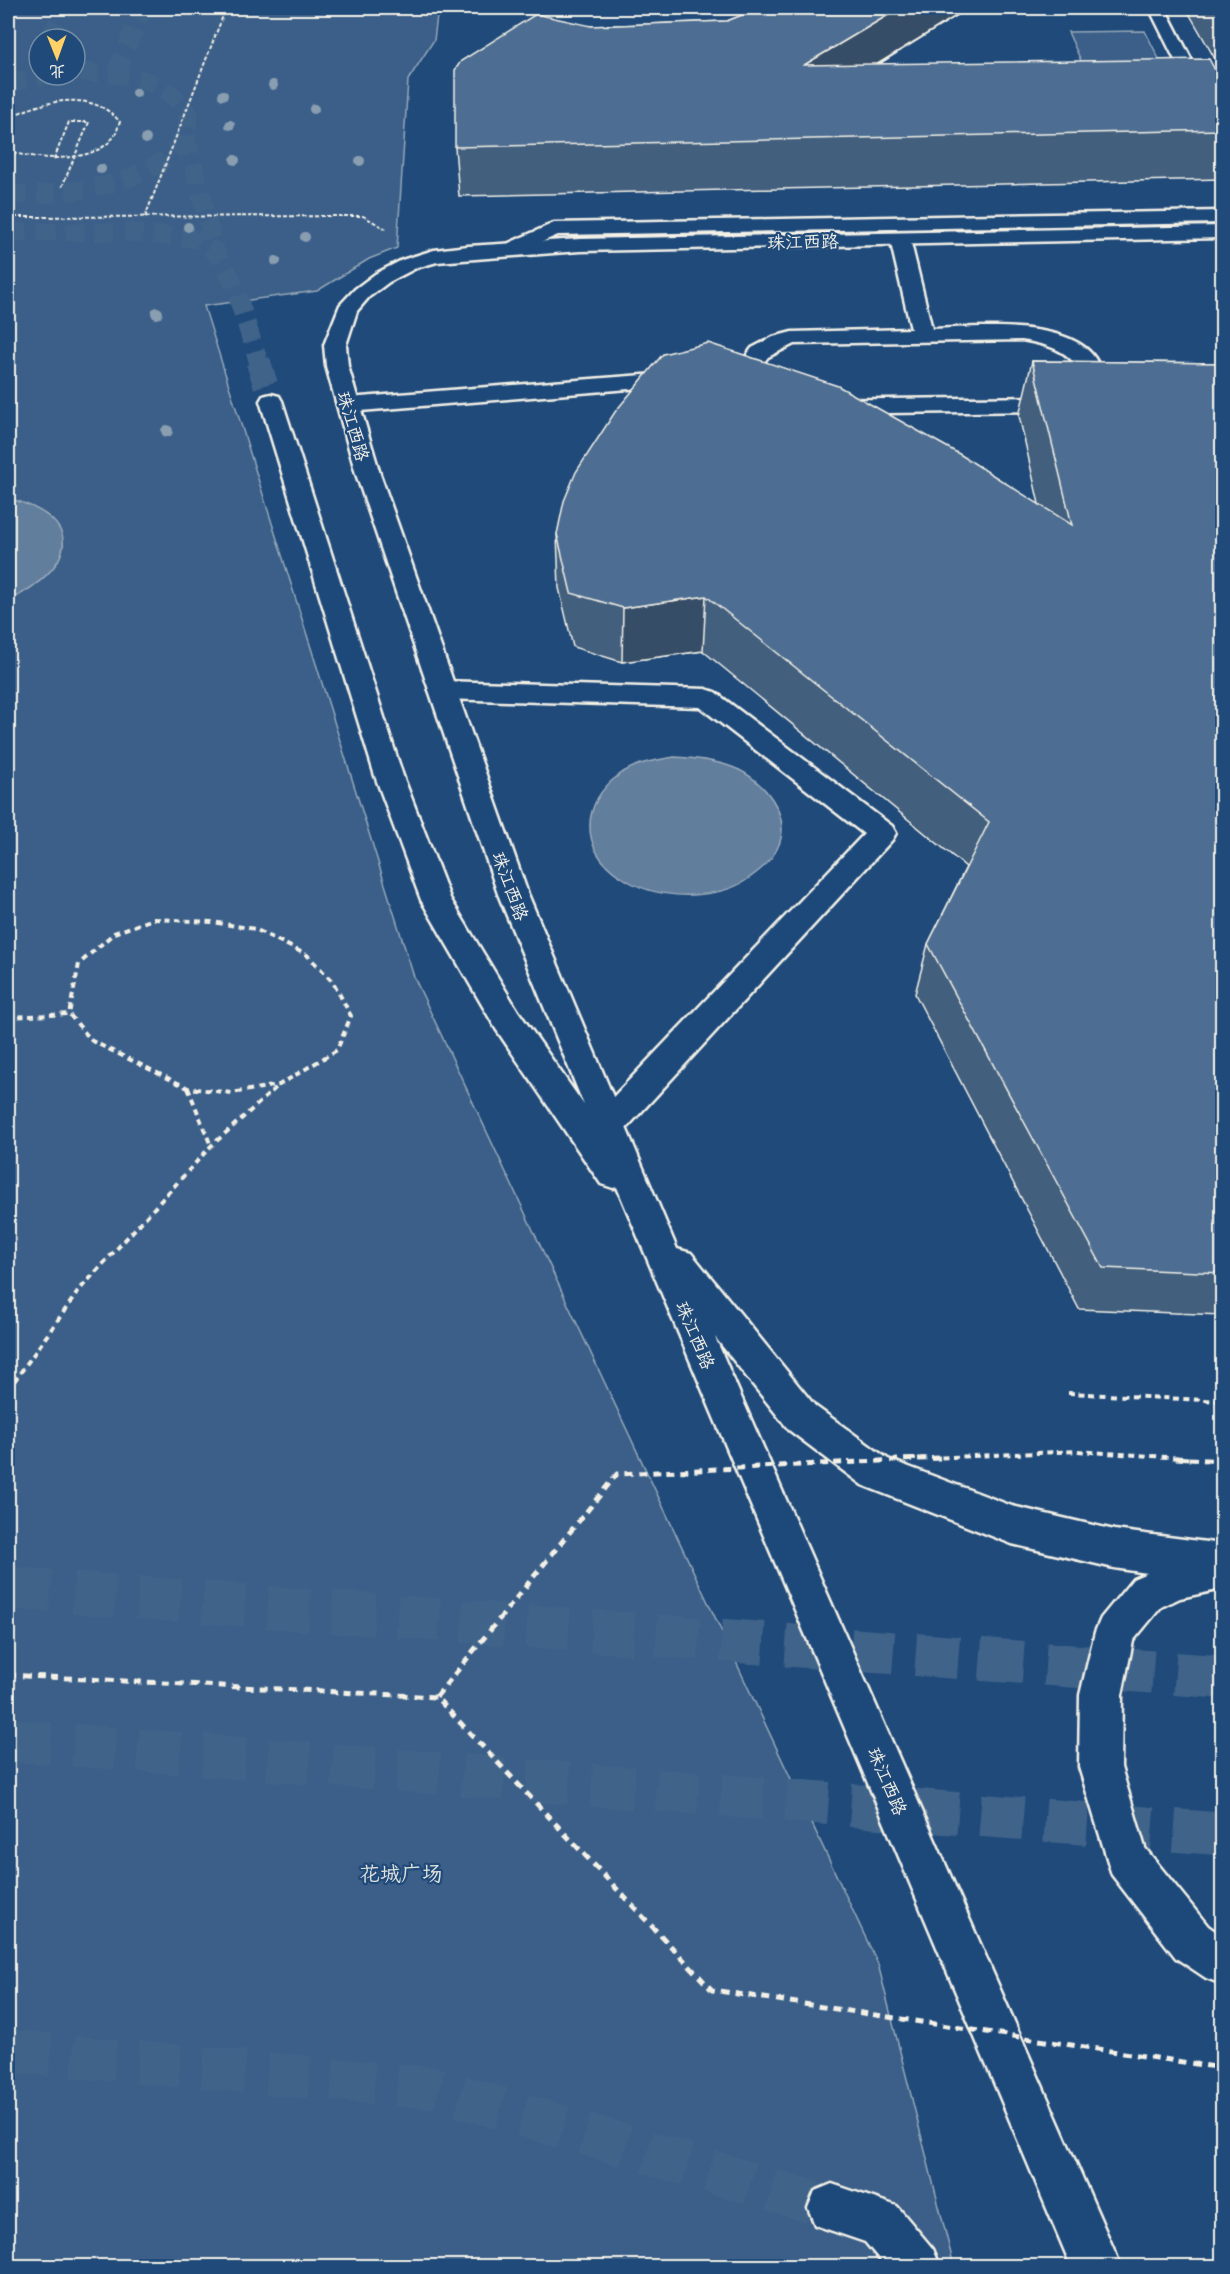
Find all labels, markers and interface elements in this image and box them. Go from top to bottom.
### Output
north arrow [27,27,87,87]
text: 北 [49,62,65,83]
street label: 珠江西路 [767,228,839,254]
street label: 珠江西路 [333,388,375,464]
street label: 珠江西路 [487,848,535,924]
street label: 珠江西路 [671,1297,721,1373]
street label: 珠江西路 [863,1743,913,1819]
park label: 花城广场 [359,1859,443,1886]

